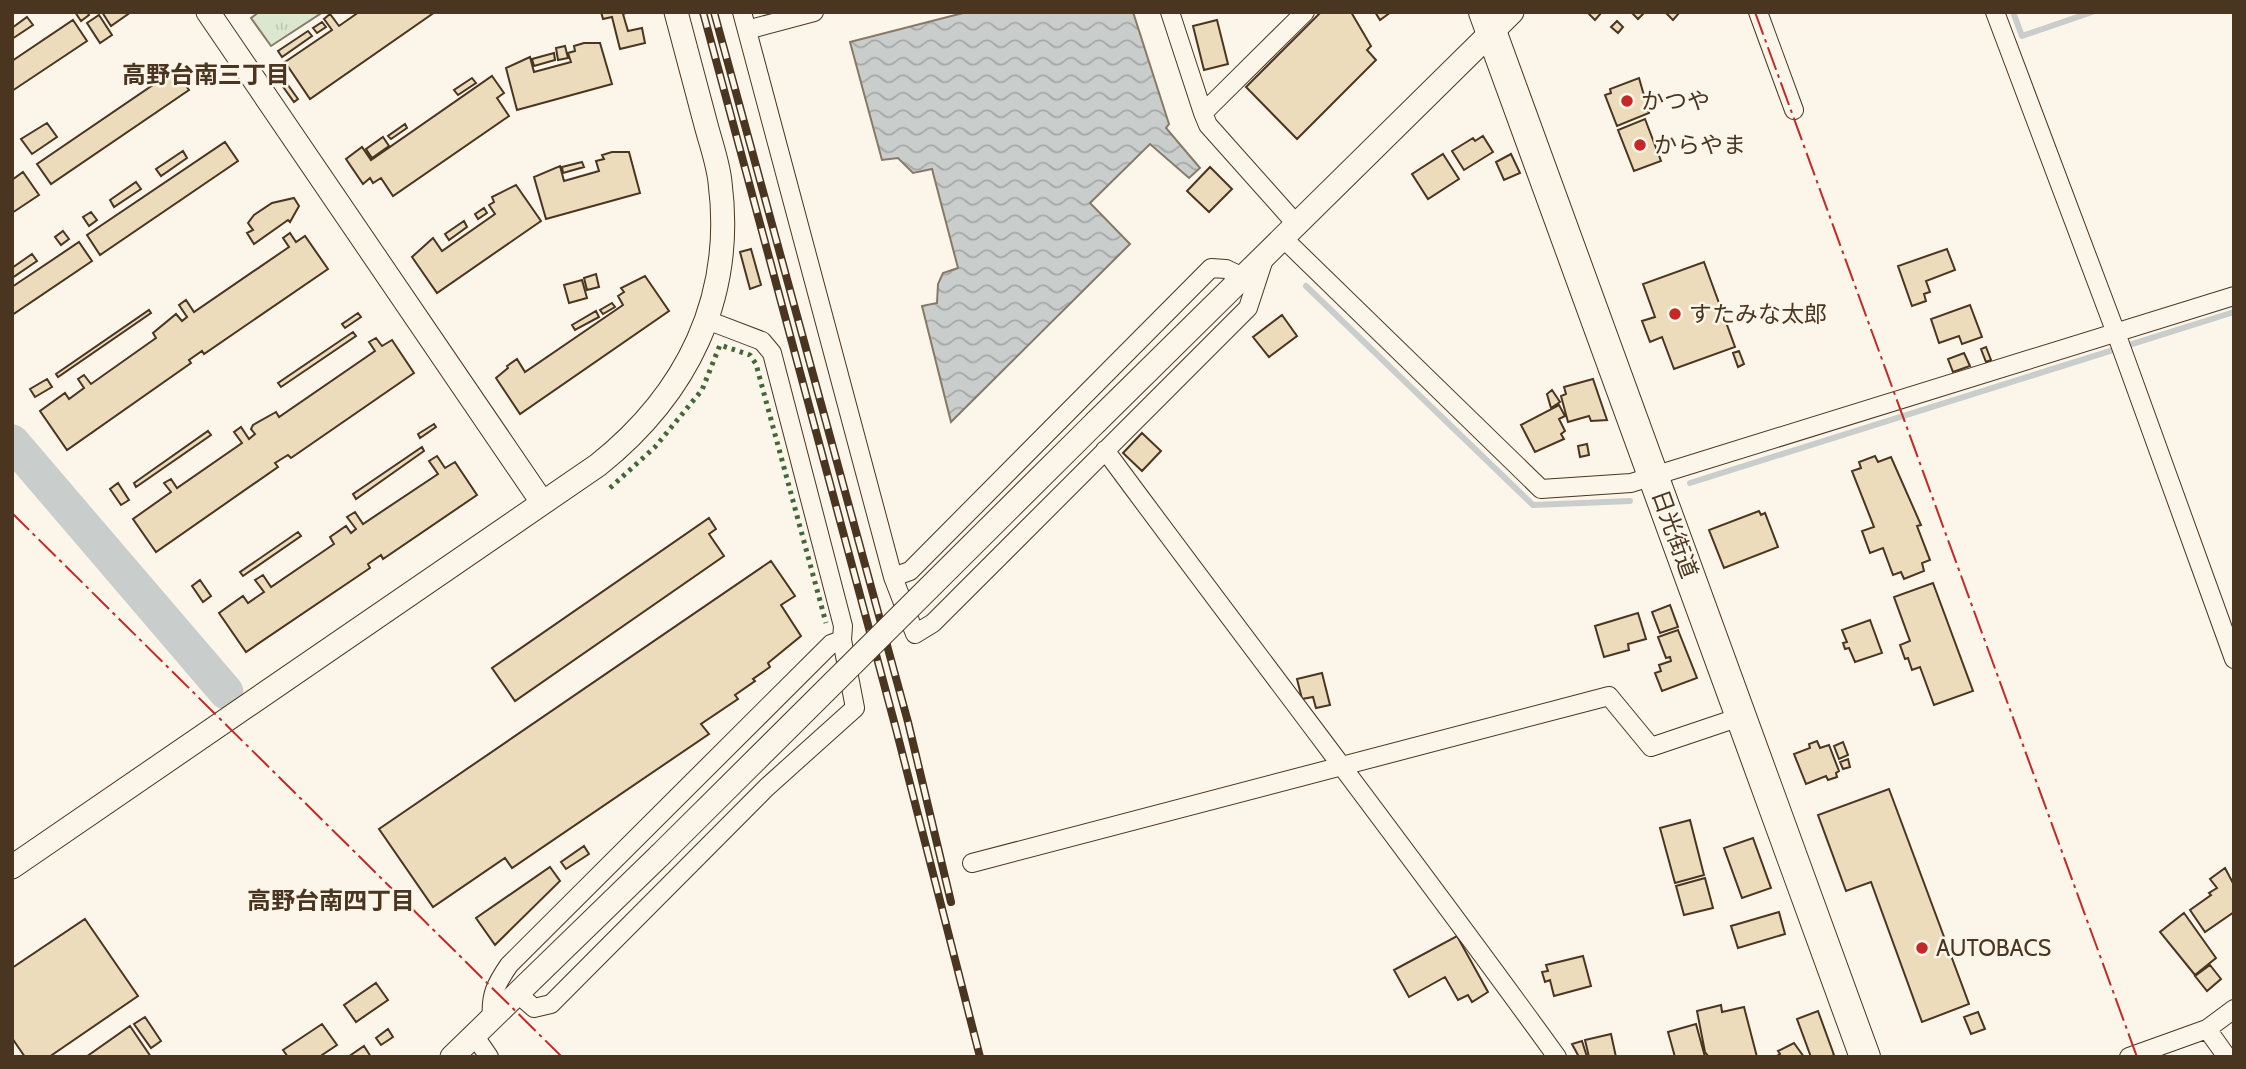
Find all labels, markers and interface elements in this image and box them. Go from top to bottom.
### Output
district label: 高野台南三丁目 [122,60,290,89]
place label: かつや [1641,87,1710,115]
marker: かつや [1619,93,1635,109]
place label: からやま [1654,131,1746,159]
marker: からやま [1632,137,1648,153]
place label: すたみな太郎 [1689,300,1827,328]
marker: すたみな太郎 [1667,306,1683,322]
street label: 日光街道 [1646,486,1704,582]
district label: 高野台南四丁目 [247,886,415,915]
place label: AUTOBACS [1936,934,2051,962]
marker: AUTOBACS [1914,940,1930,956]

